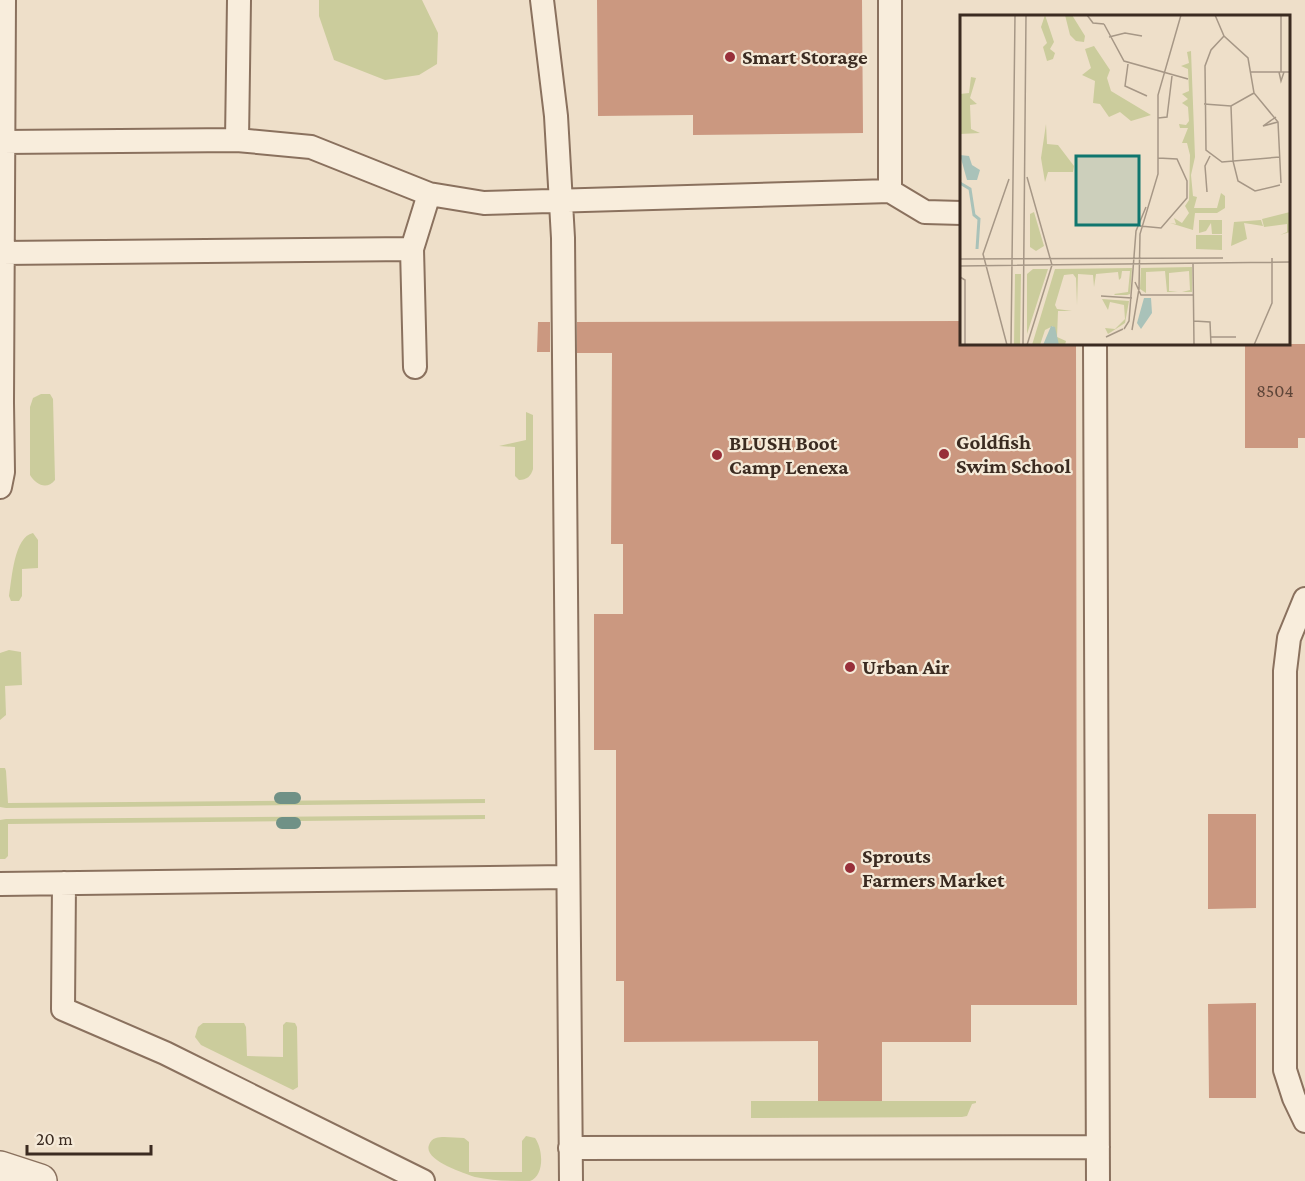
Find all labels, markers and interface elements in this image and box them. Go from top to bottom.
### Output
inset map [960,15,1290,345]
place label: Smart Storage [742,45,868,69]
marker: Smart Storage [723,50,737,64]
house number: 8504 [1256,381,1294,401]
place label: Goldfish Swim School [956,430,1071,478]
place label: BLUSH Boot Camp Lenexa [729,431,849,479]
marker: Goldfish Swim School [937,447,951,461]
marker: BLUSH Boot Camp Lenexa [710,448,724,462]
place label: Urban Air [862,655,950,679]
marker: Urban Air [843,660,857,674]
place label: Sprouts Farmers Market [862,844,1005,892]
marker: Sprouts Farmers Market [843,861,857,875]
scale bar [27,1118,152,1156]
text: 20 m [36,1129,73,1149]

